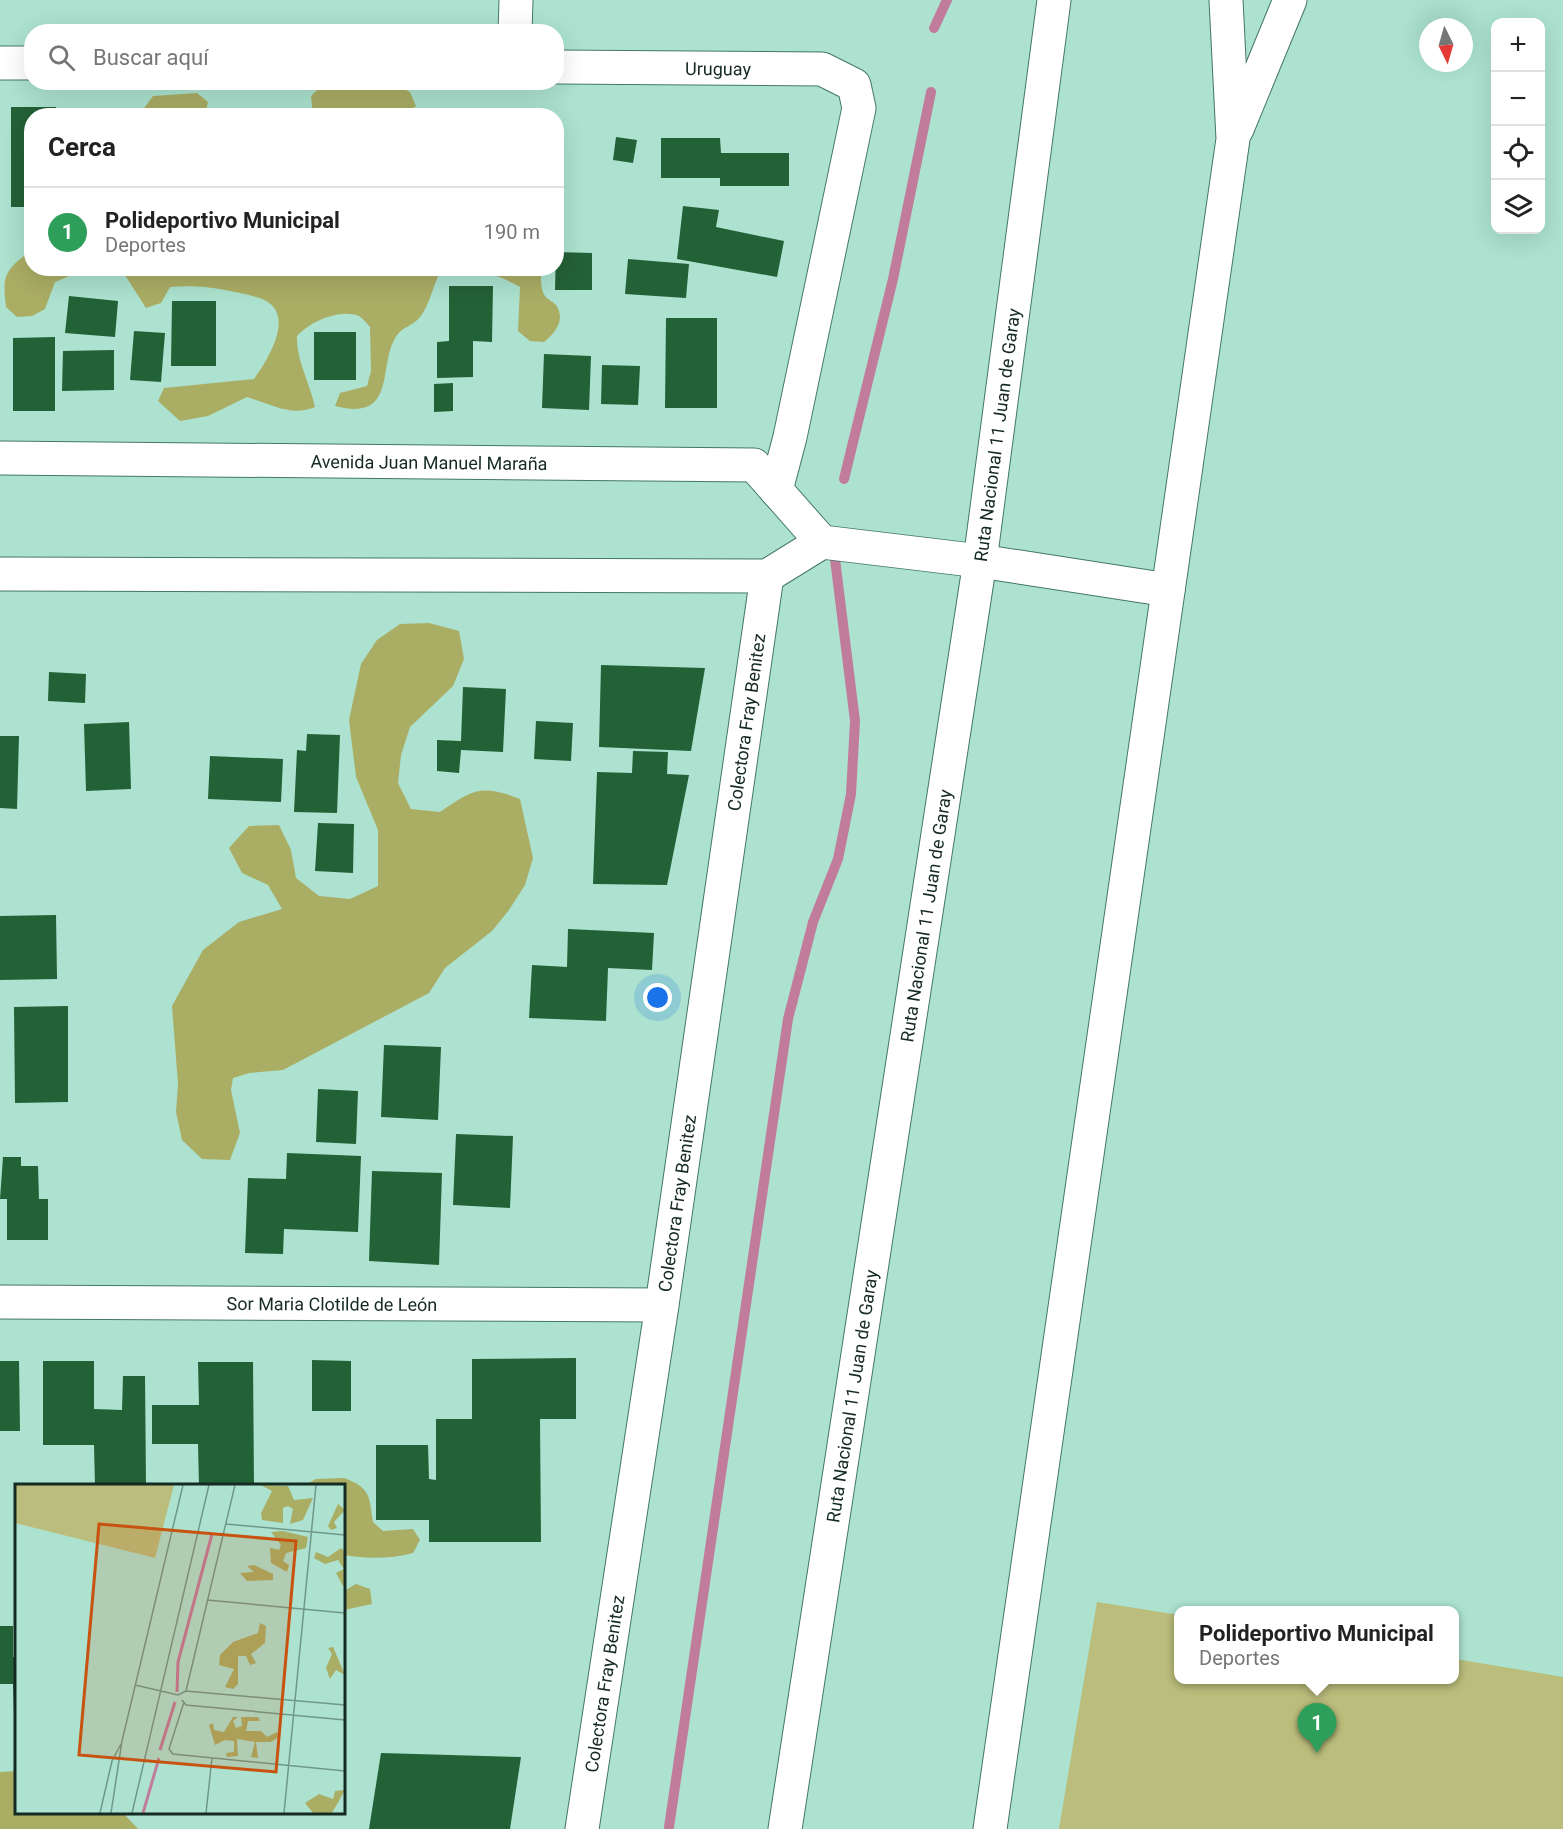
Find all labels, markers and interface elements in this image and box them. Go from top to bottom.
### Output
north arrow [1419,18,1473,72]
map controls [1491,18,1545,234]
button: + [1491,18,1545,72]
search box [24,24,564,90]
icon: search [45,41,78,74]
text: Buscar aquí [93,45,209,70]
street label: Uruguay [685,57,752,79]
button: − [1491,72,1545,126]
button: locate [1491,126,1545,180]
text: Cerca [48,132,116,162]
button: layers [1491,180,1545,234]
text: Polideportivo Municipal [105,208,340,233]
text: 1 [62,220,73,244]
text: 190 m [484,220,540,244]
text: Deportes [105,233,186,257]
street label: Ruta Nacional 11 Juan de Garay [970,306,1024,563]
street label: Avenida Juan Manuel Maraña [310,450,548,474]
street label: Colectora Fray Benitez [723,632,769,812]
street label: Ruta Nacional 11 Juan de Garay [896,787,955,1044]
your location [643,983,672,1012]
street label: Colectora Fray Benitez [654,1113,700,1293]
street label: Ruta Nacional 11 Juan de Garay [822,1268,881,1524]
street label: Sor Maria Clotilde de León [227,1293,437,1314]
inset map [15,1484,345,1814]
street label: Colectora Fray Benitez [580,1594,628,1774]
popup [1174,1606,1459,1684]
text: Polideportivo Municipal [1199,1621,1434,1646]
text: Deportes [1199,1646,1280,1670]
pin: 1 [1298,1704,1336,1753]

